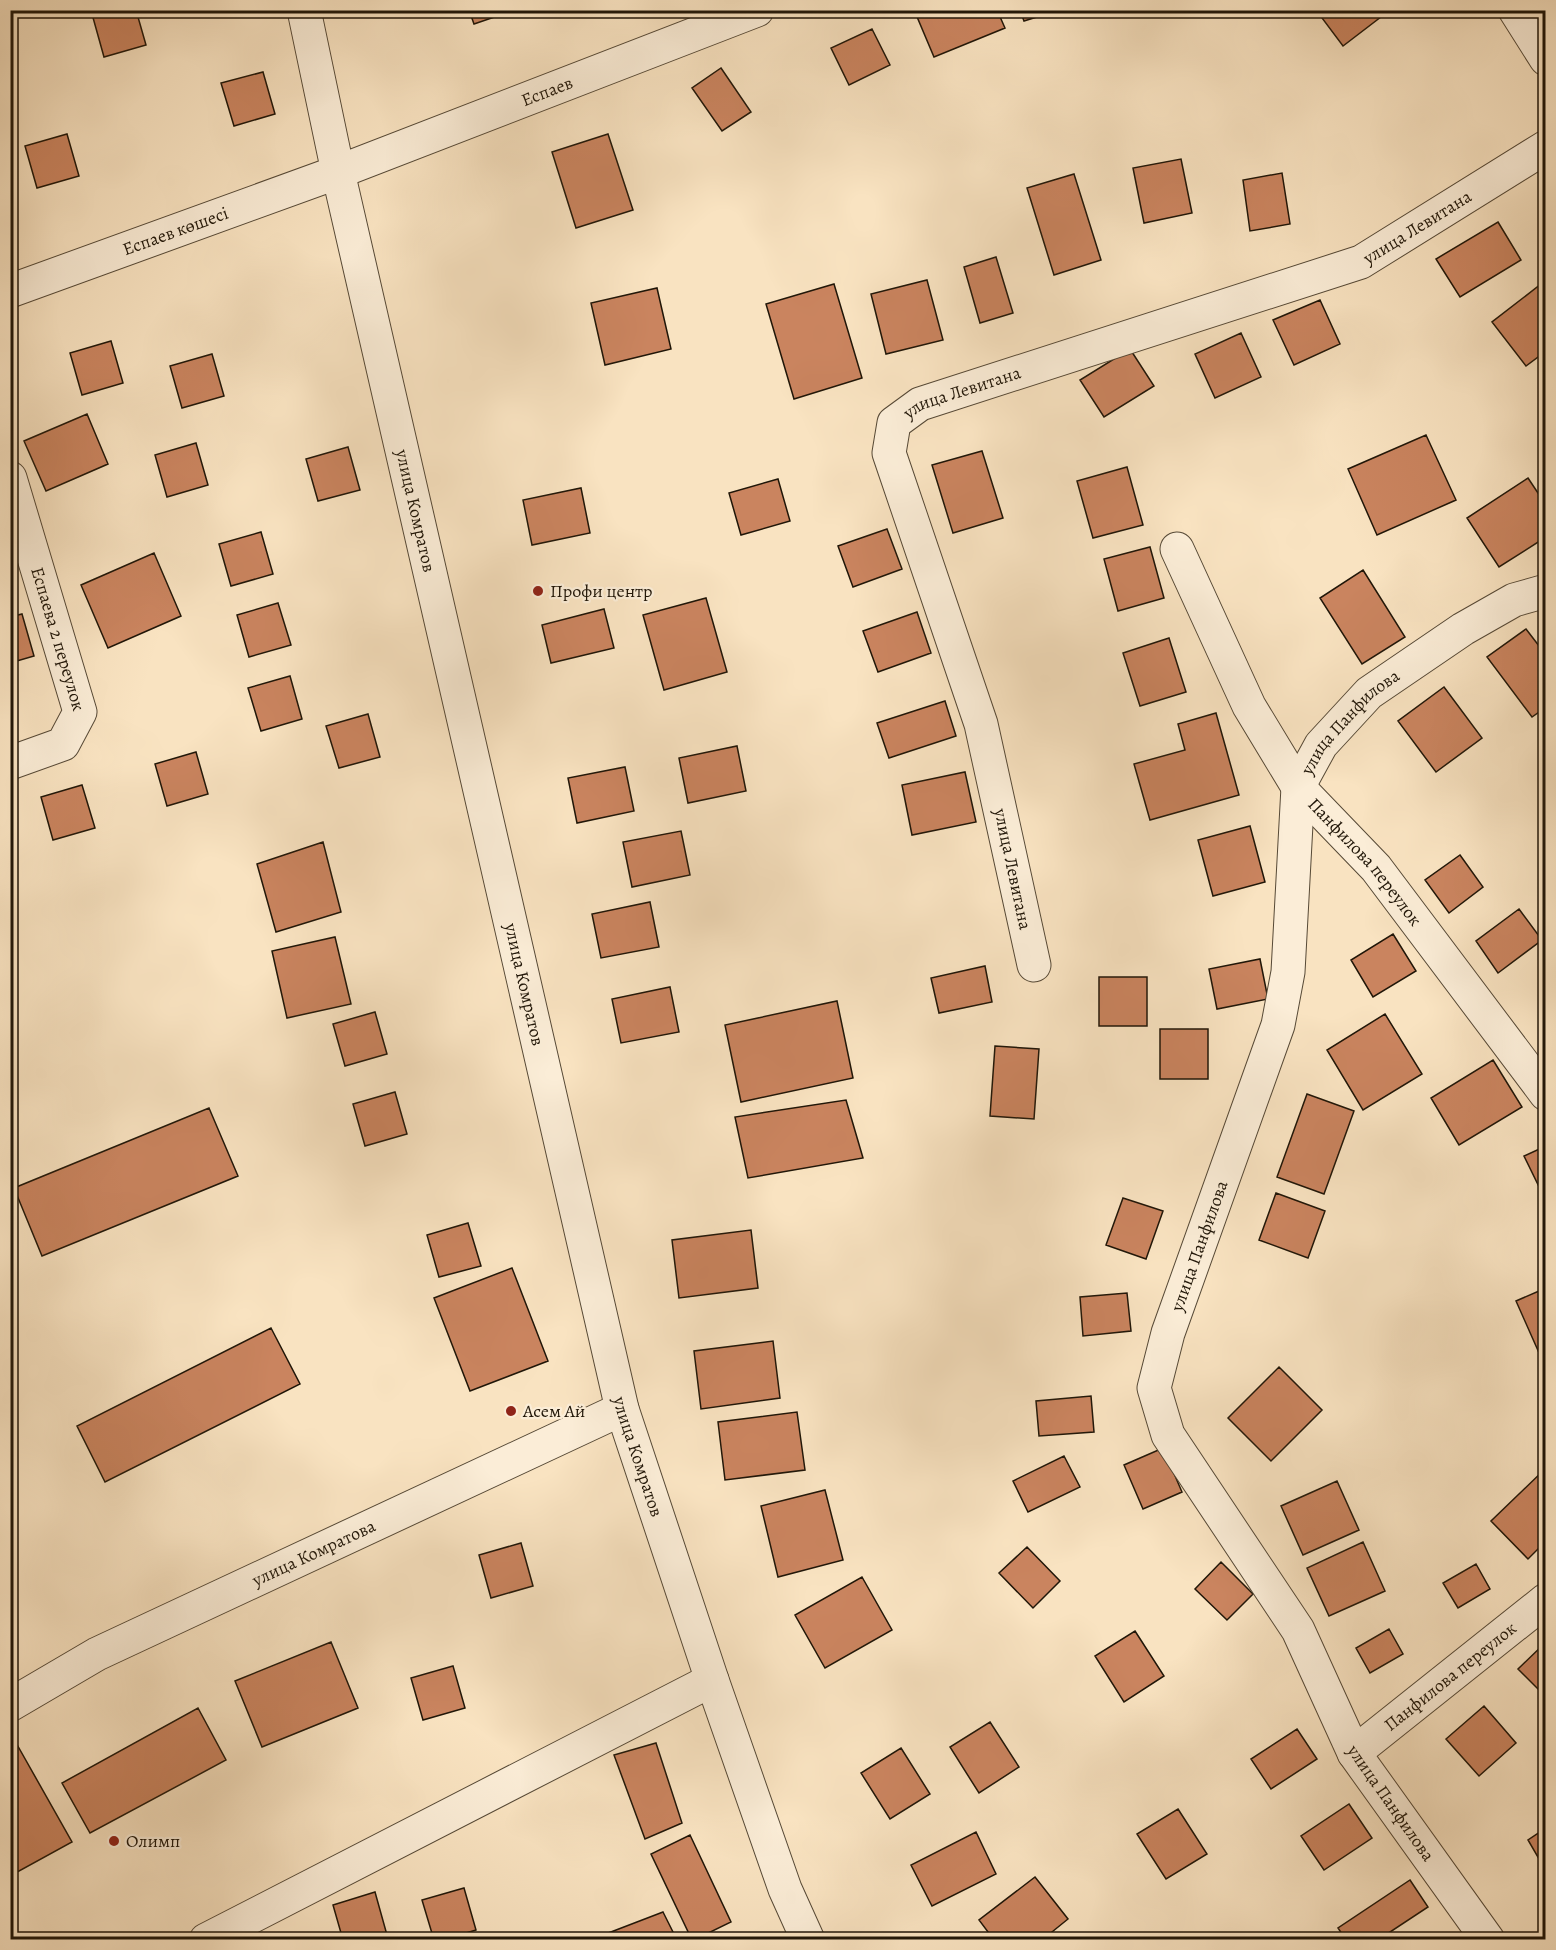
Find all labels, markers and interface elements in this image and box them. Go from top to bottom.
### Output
street label: Еспаев [518,70,576,112]
street label: улица Левитана [1358,184,1476,270]
street label: Еспаев көшесі [119,201,232,261]
street label: улица Левитана [897,360,1024,425]
street label: улица Комратов [390,446,441,574]
street label: Еспаева 2 переулок [25,564,91,714]
place label: Профи центр [550,579,653,603]
marker: Профи центр [531,584,545,598]
street label: улица Панфилова [1295,663,1405,780]
street label: Панфилова переулок [1303,792,1427,931]
street label: улица Левитана [988,805,1038,932]
street label: улица Комратов [499,920,550,1048]
street label: улица Панфилова [1164,1176,1234,1315]
street label: улица Комратов [607,1393,669,1520]
place label: Асем Ай [522,1399,585,1423]
marker: Асем Ай [504,1404,518,1418]
street label: улица Комратова [247,1513,380,1592]
street label: Панфилова переулок [1379,1616,1521,1737]
street label: улица Панфилова [1341,1739,1441,1867]
place label: Олимп [126,1829,180,1853]
marker: Олимп [107,1834,121,1848]

